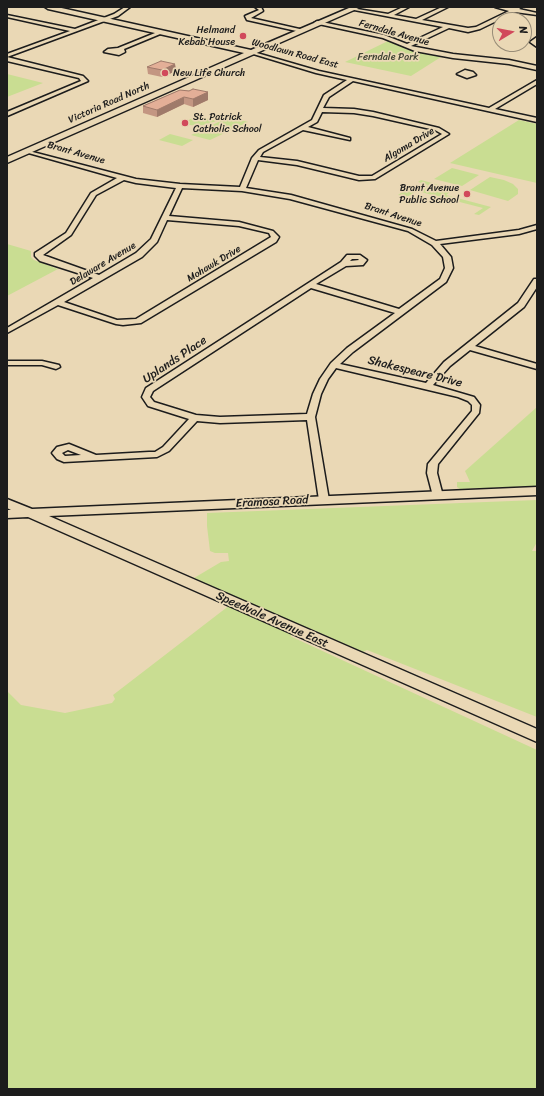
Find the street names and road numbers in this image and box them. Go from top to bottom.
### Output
street label: Ferndale Avenue [357,17,431,49]
street label: Woodlawn Road East [250,37,340,71]
street label: Victoria Road North [67,80,151,126]
street label: Algoma Drive [381,125,437,165]
street label: Brant Avenue [46,139,106,167]
street label: Brant Avenue [363,200,423,230]
street label: Delaware Avenue [68,240,138,288]
street label: Mohawk Drive [185,243,243,285]
street label: Uplands Place [140,333,210,387]
street label: Shakespeare Drive [366,353,464,391]
street label: Eramosa Road [235,493,309,511]
street label: Speedvale Avenue East [213,589,331,651]

